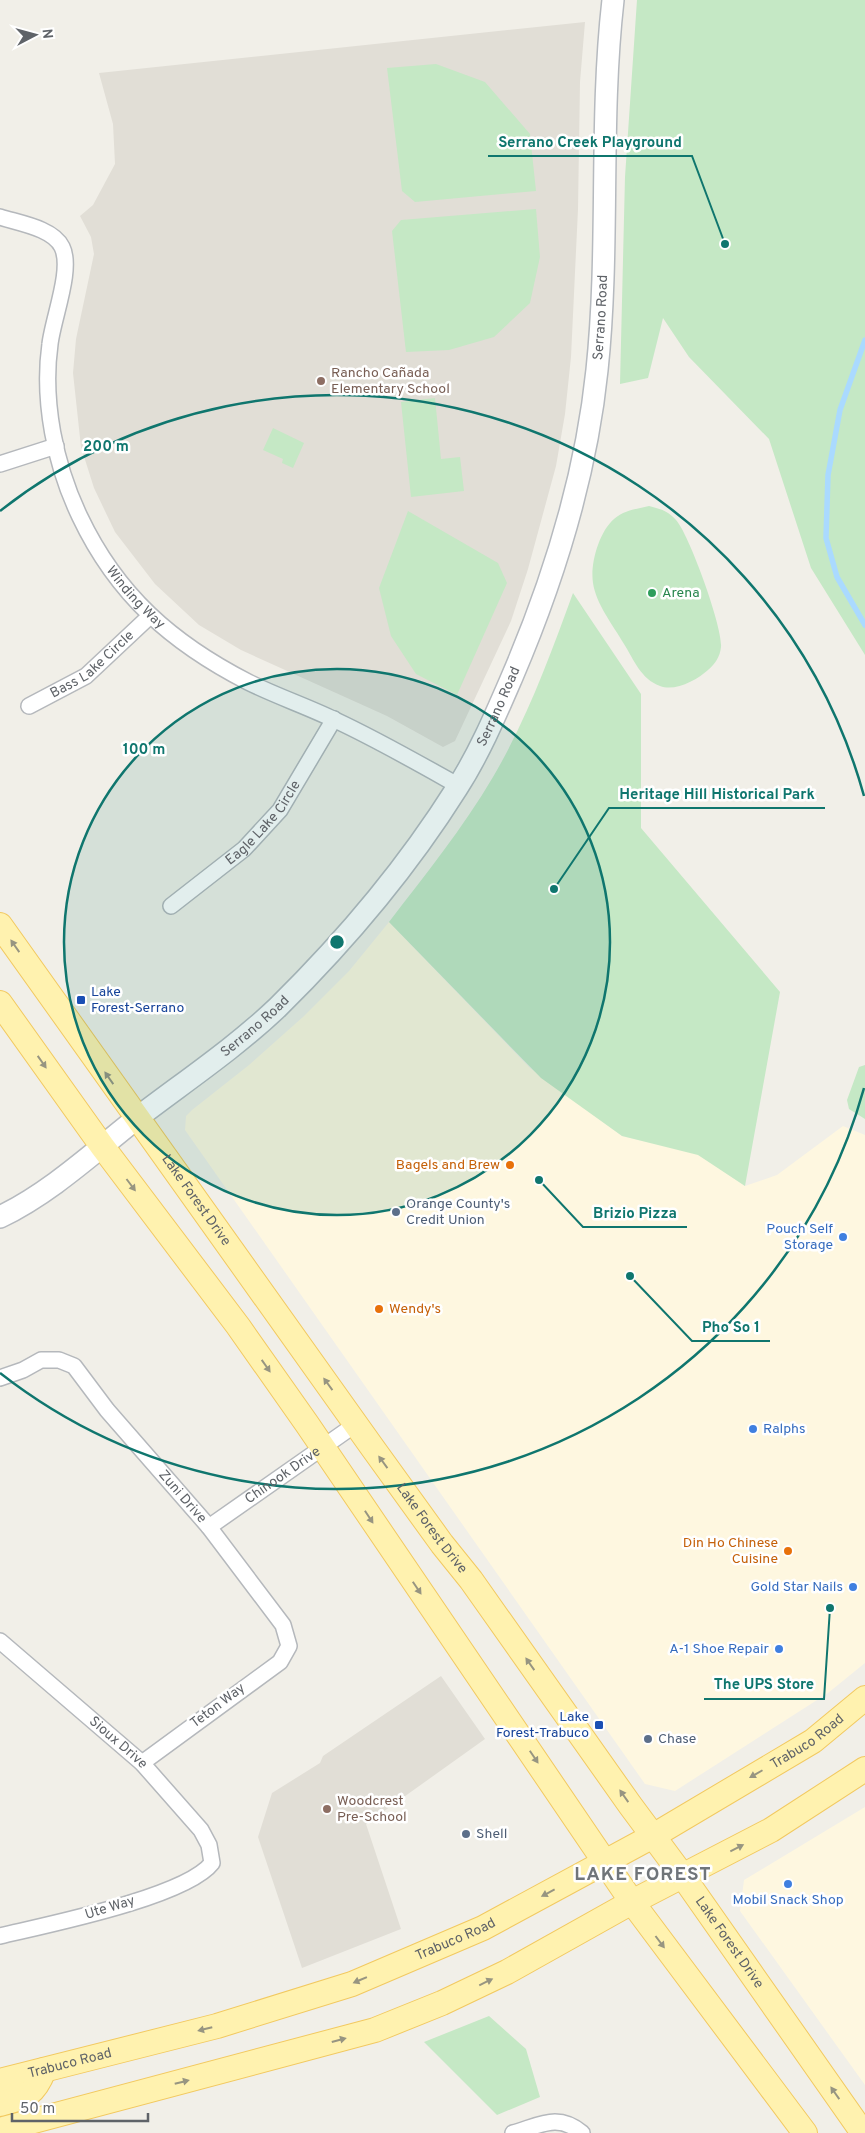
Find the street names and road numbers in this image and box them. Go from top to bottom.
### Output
street label: Serrano Road [590,274,612,361]
street label: Winding Way [102,563,169,633]
street label: Bass Lake Circle [47,627,138,702]
street label: Serrano Road [473,664,524,749]
street label: Eagle Lake Circle [222,777,304,869]
street label: Serrano Road [217,992,293,1061]
street label: Lake Forest Drive [158,1151,235,1249]
street label: Chinook Drive [242,1443,324,1508]
street label: Zuni Drive [155,1467,210,1527]
street label: Lake Forest Drive [393,1480,471,1577]
street label: Teton Way [187,1680,249,1732]
street label: Trabuco Road [767,1710,848,1773]
street label: Sioux Drive [86,1713,151,1772]
street label: Ute Way [83,1892,137,1924]
street label: Lake Forest Drive [691,1893,767,1992]
street label: Trabuco Road [413,1914,499,1964]
street label: Trabuco Road [26,2045,113,2082]

